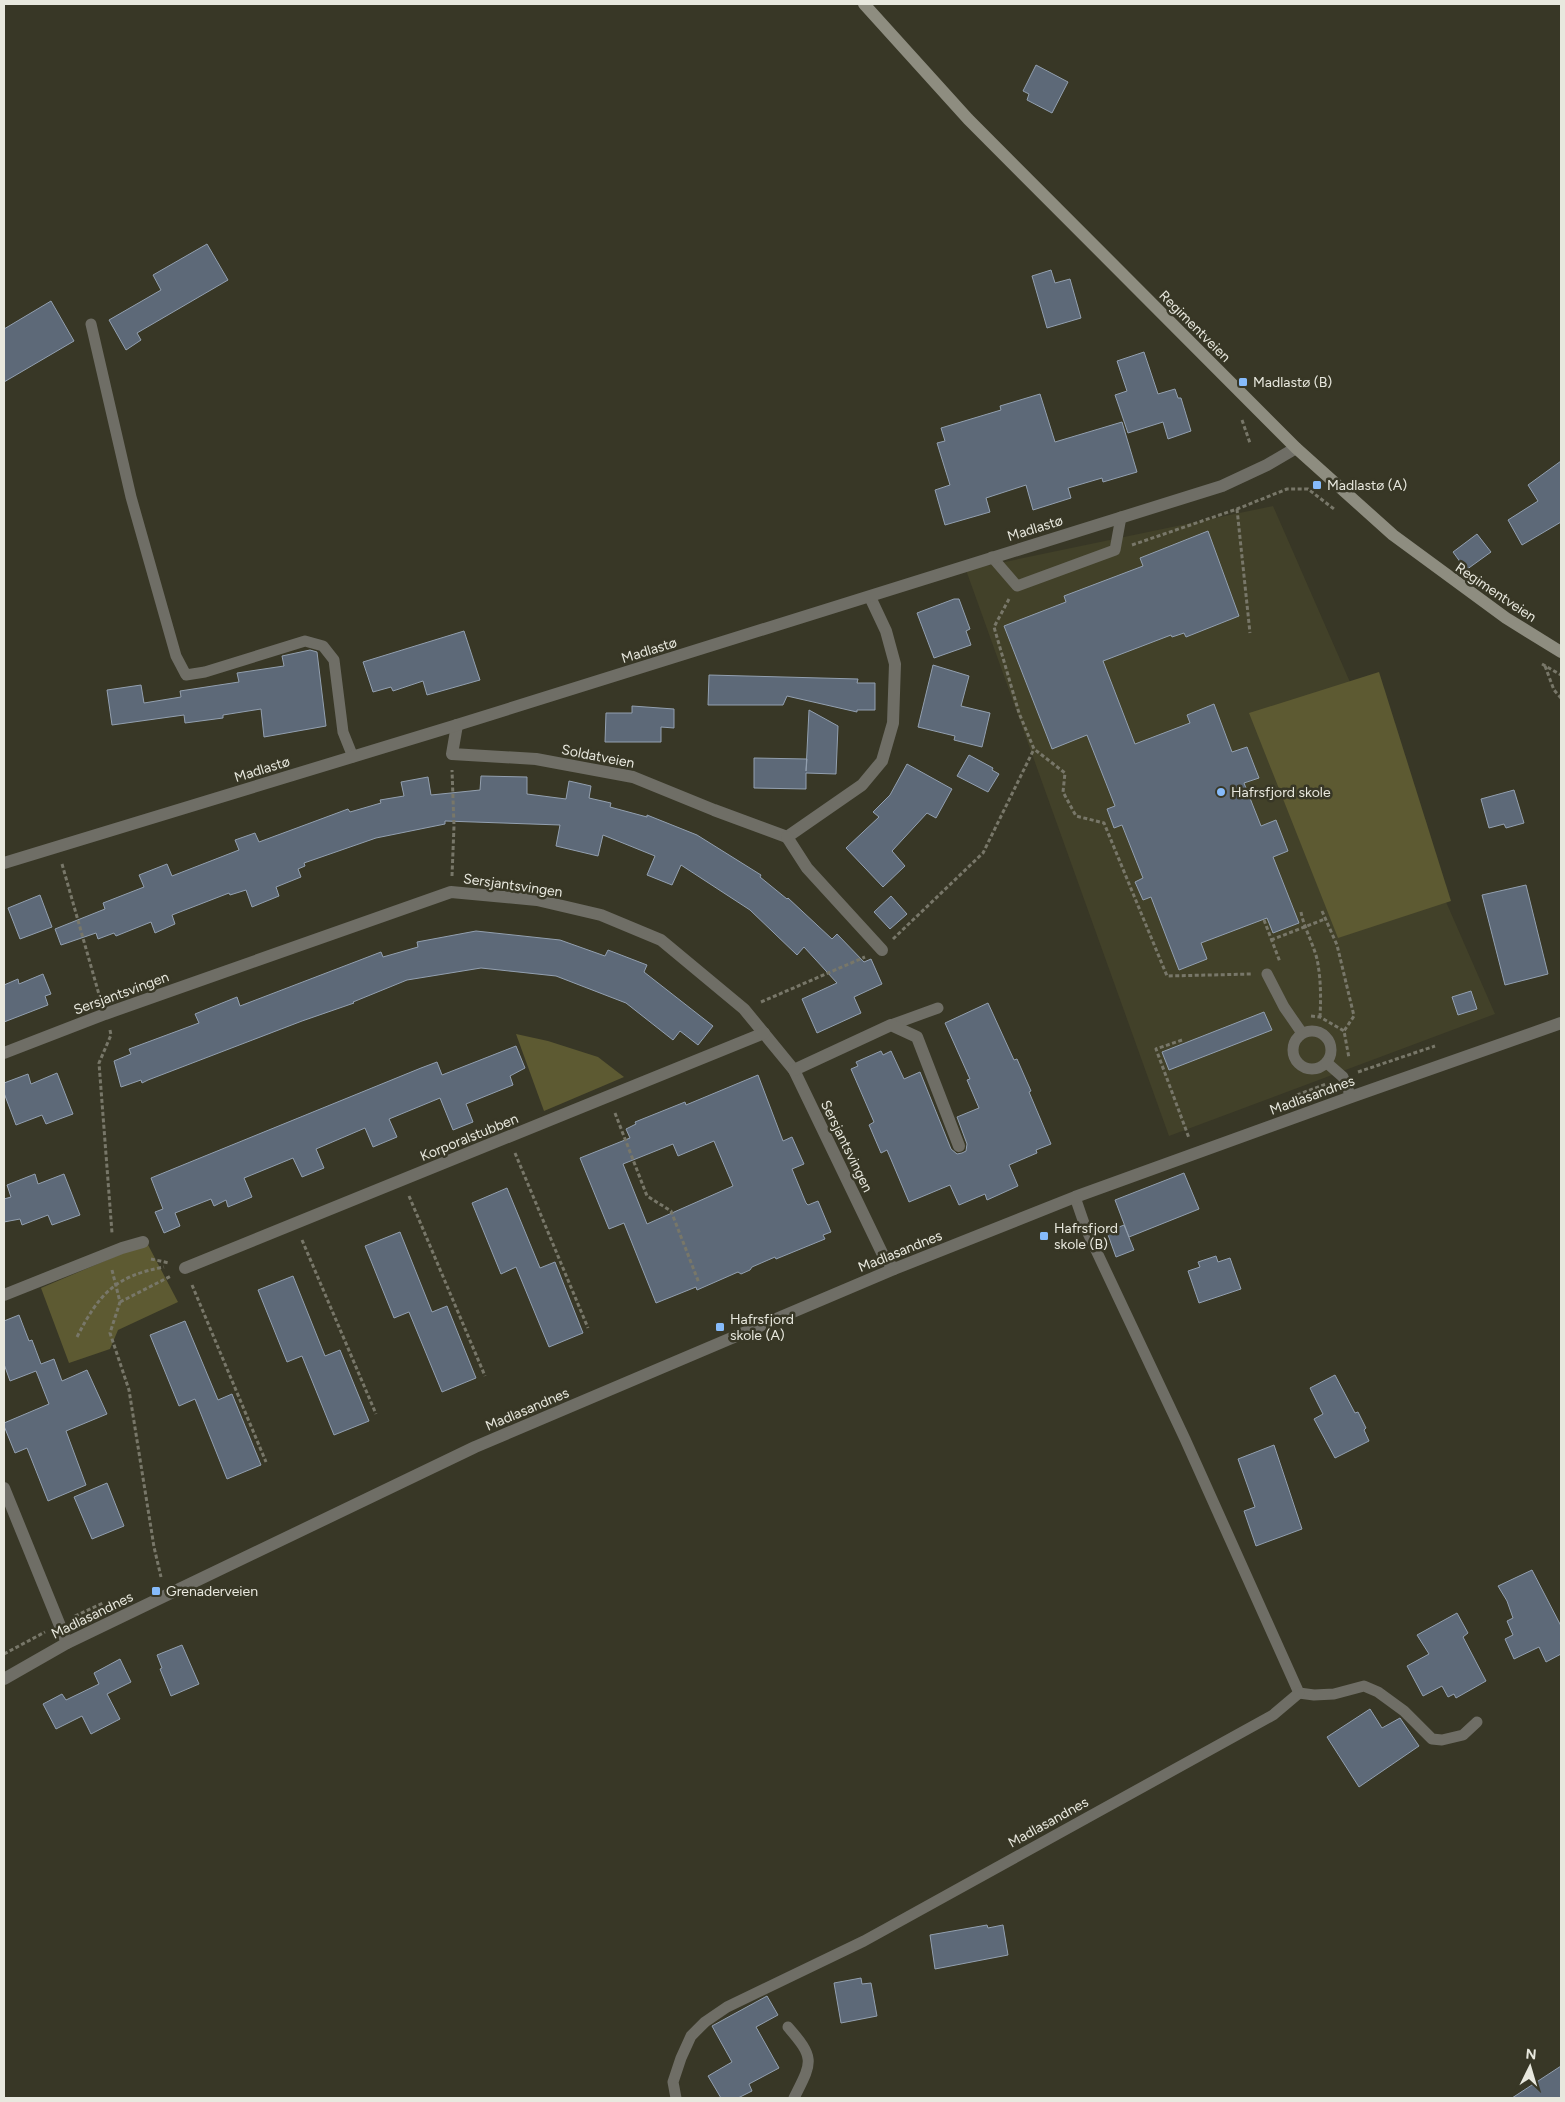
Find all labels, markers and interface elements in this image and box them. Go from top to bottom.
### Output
street label: Regimentveien [1155,287,1234,366]
place label: Madlastø (B) [1253,374,1332,391]
marker: Madlastø (B) [1237,376,1249,388]
place label: Madlastø (A) [1327,477,1407,494]
marker: Madlastø (A) [1311,479,1323,491]
street label: Madlastø [1005,512,1065,545]
street label: Regimentveien [1452,559,1540,626]
street label: Madlastø [619,634,679,667]
street label: Soldatveien [560,741,636,772]
street label: Madlastø [232,753,292,786]
place label: Hafrsfjord skole [1231,784,1331,801]
marker: Hafrsfjord skole [1215,786,1227,798]
street label: Sersjantsvingen [462,870,564,901]
street label: Sersjantsvingen [71,968,171,1019]
street label: Madlasandnes [1267,1072,1357,1119]
street label: Sersjantsvingen [817,1098,876,1195]
street label: Korporalstubben [418,1110,521,1165]
place label: Hafrsfjord skole (B) [1054,1220,1118,1253]
street label: Madlasandnes [856,1227,945,1276]
marker: Hafrsfjord skole (B) [1038,1230,1050,1242]
place label: Hafrsfjord skole (A) [730,1311,794,1344]
marker: Hafrsfjord skole (A) [714,1321,726,1333]
street label: Madlasandnes [483,1384,572,1435]
place label: Grenaderveien [166,1583,258,1600]
marker: Grenaderveien [150,1585,162,1597]
street label: Madlasandnes [48,1588,136,1643]
street label: Madlasandnes [1005,1793,1091,1851]
north arrow [1505,2042,1555,2092]
text: N [1525,2046,1537,2063]

